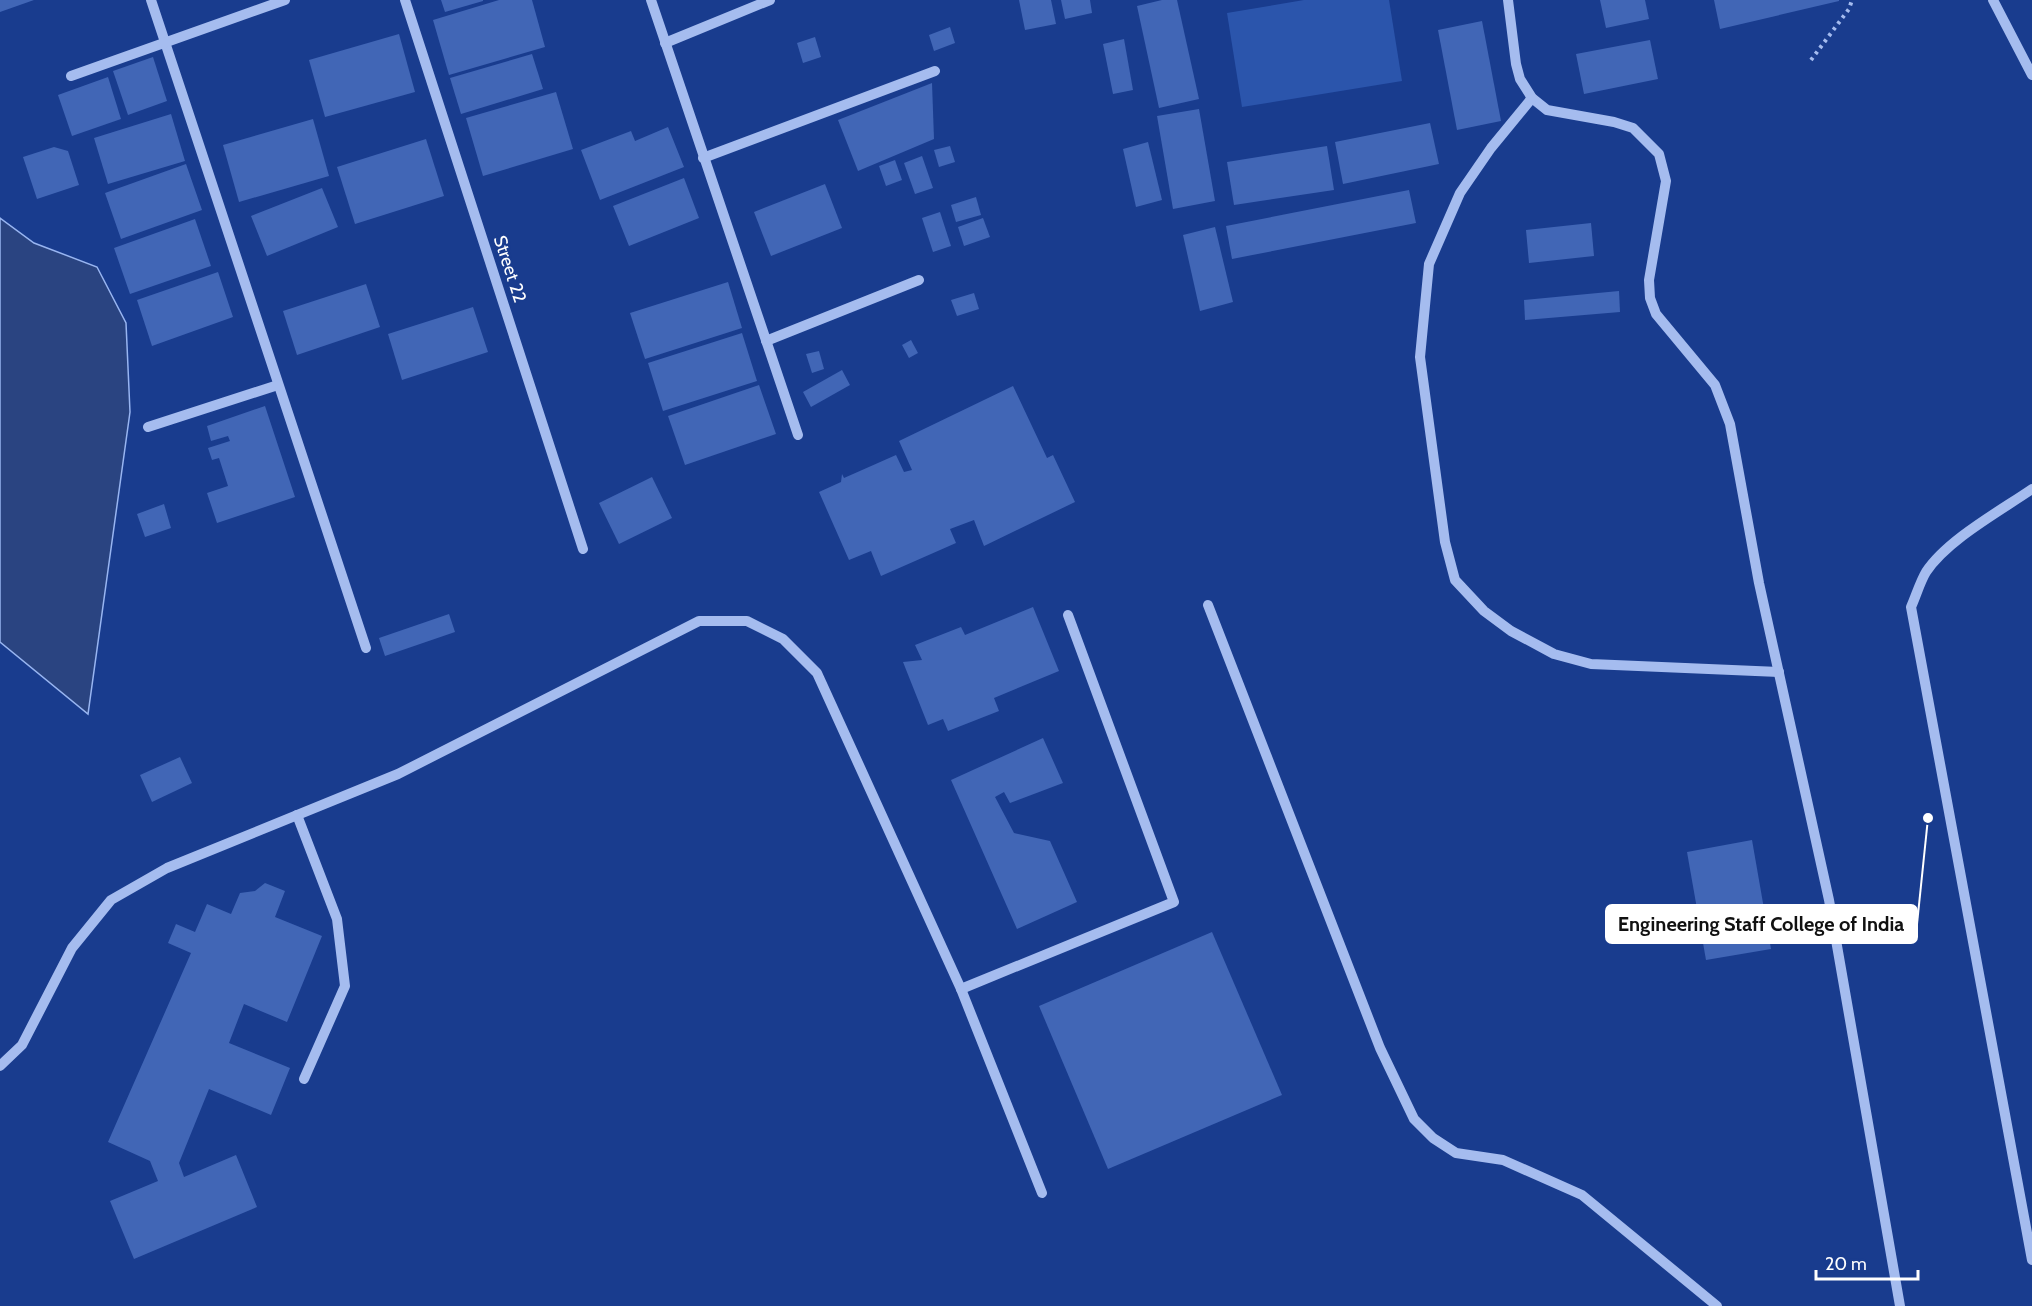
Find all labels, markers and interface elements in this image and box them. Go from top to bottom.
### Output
street label: Street 22 [489,233,531,305]
callout: Engineering Staff College of India [1606,905,1917,943]
text: Engineering Staff College of India [1618,912,1904,936]
scale bar [1816,1243,1918,1281]
text: 20 m [1825,1253,1867,1275]

